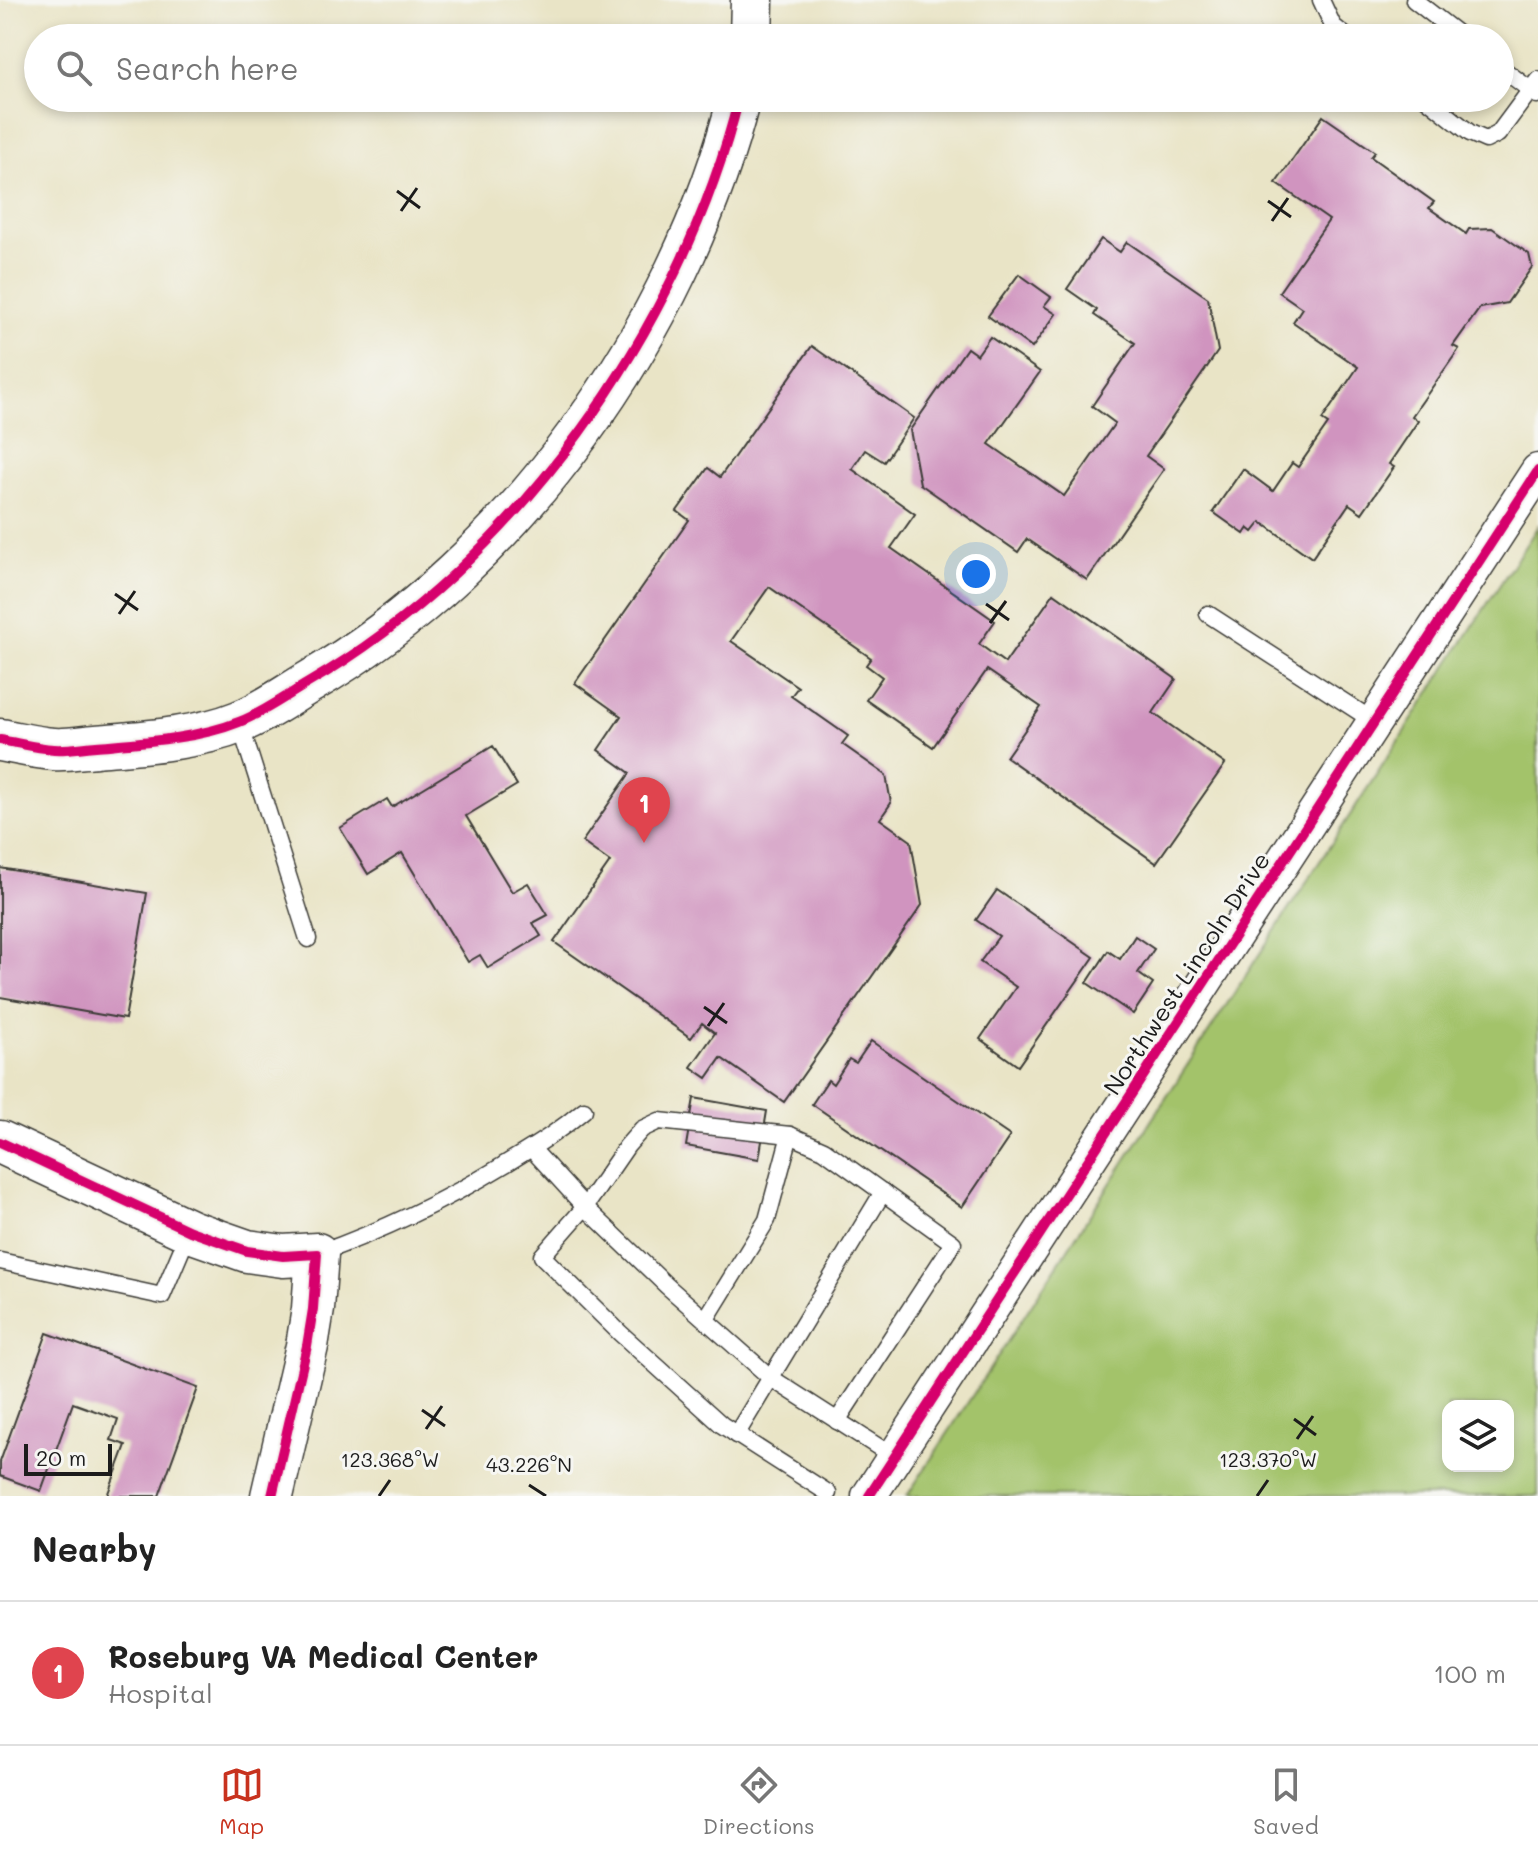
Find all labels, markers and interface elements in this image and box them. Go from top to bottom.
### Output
search box [24,24,1514,112]
icon: search [52,46,96,90]
text: Search here [116,48,299,88]
your location [956,554,996,594]
pin: 1 [618,777,670,843]
street label: Northwest Lincoln Drive [1096,846,1276,1100]
map controls [1442,1400,1514,1472]
button: layers [1442,1400,1514,1472]
scale bar [24,1440,112,1476]
text: 20 m [36,1443,86,1472]
text: 123.368°W [341,1446,439,1472]
text: 123.370°W [1219,1446,1317,1472]
text: 43.226°N [486,1451,572,1477]
text: Nearby [32,1526,157,1571]
text: Roseburg VA Medical Center [108,1636,538,1676]
text: 1 [52,1656,64,1690]
text: 100 m [1433,1656,1506,1690]
text: Hospital [108,1676,213,1710]
tab: Map [219,1763,264,1840]
tab: Directions [703,1763,815,1840]
tab: Saved [1253,1763,1319,1840]

